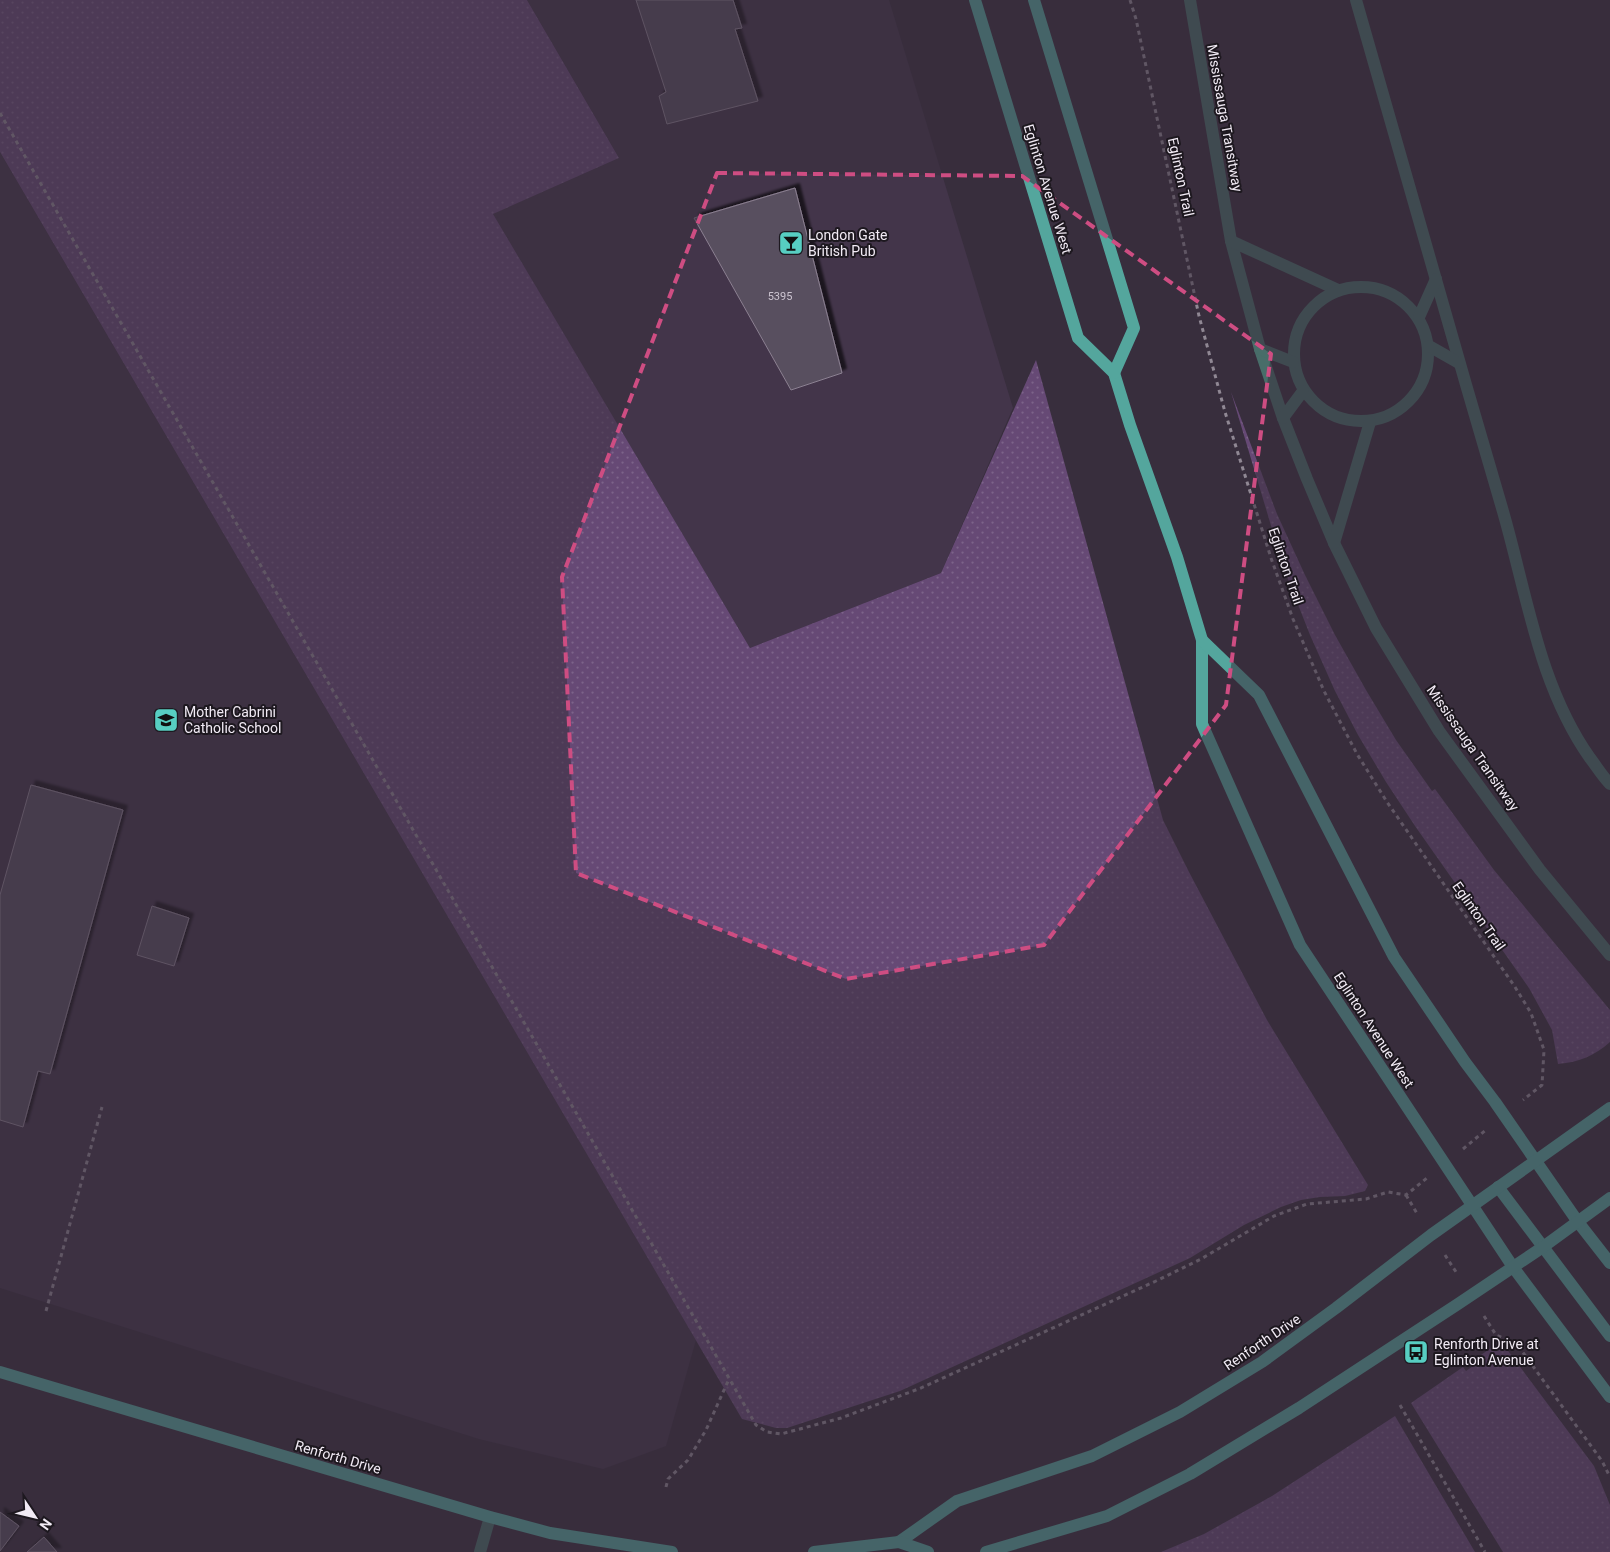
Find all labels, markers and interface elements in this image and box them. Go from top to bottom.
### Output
street label: Mississauga Transitway [1204,43,1246,193]
street label: Eglinton Avenue West [1021,122,1075,256]
street label: Eglinton Trail [1165,136,1197,218]
place label: London Gate British Pub [808,227,888,259]
bar icon: London Gate British Pub [778,230,804,256]
house number: 5395 [768,290,792,303]
street label: Eglinton Trail [1265,525,1307,607]
street label: Mississauga Transitway [1424,682,1523,814]
place label: Mother Cabrini Catholic School [184,704,281,736]
school or university icon: Mother Cabrini Catholic School [153,707,179,733]
street label: Eglinton Trail [1449,879,1509,953]
street label: Eglinton Avenue West [1331,969,1418,1091]
street label: Renforth Drive [1221,1311,1303,1373]
place label: Renforth Drive at Eglinton Avenue [1434,1336,1539,1368]
bus stop icon: Renforth Drive at Eglinton Avenue [1403,1339,1429,1365]
street label: Renforth Drive [293,1437,383,1477]
north arrow [10,1492,60,1542]
text: N [36,1516,55,1533]

